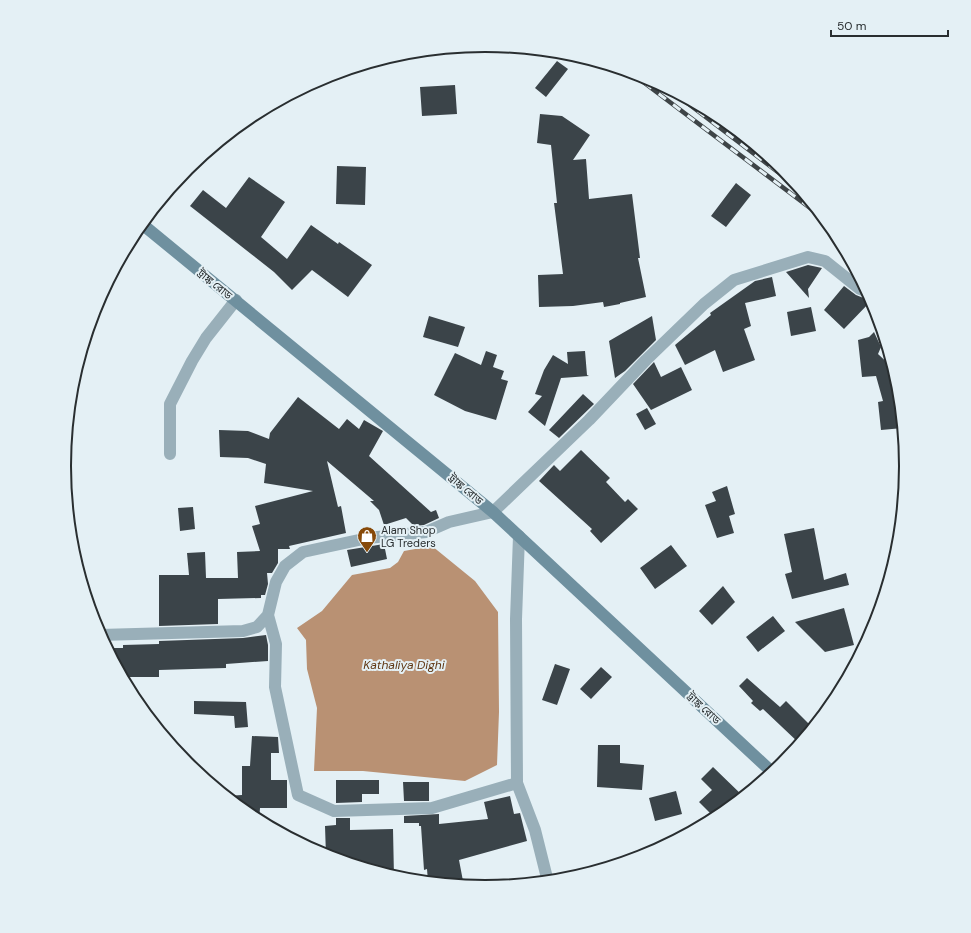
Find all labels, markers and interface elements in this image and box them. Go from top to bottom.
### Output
scale bar [831,12,948,38]
text: 50 m [837,18,866,34]
street label: ট্রাঙ্ক রোড [194,265,235,302]
street label: ট্রাঙ্ক রোড [445,470,486,508]
place label: Alam Shop LG Treders [381,523,436,550]
shop icon: Alam Shop LG Treders [356,525,378,553]
water label: Kathaliya Dighi [363,657,446,673]
street label: ট্রাঙ্ক রোড [684,688,724,727]

